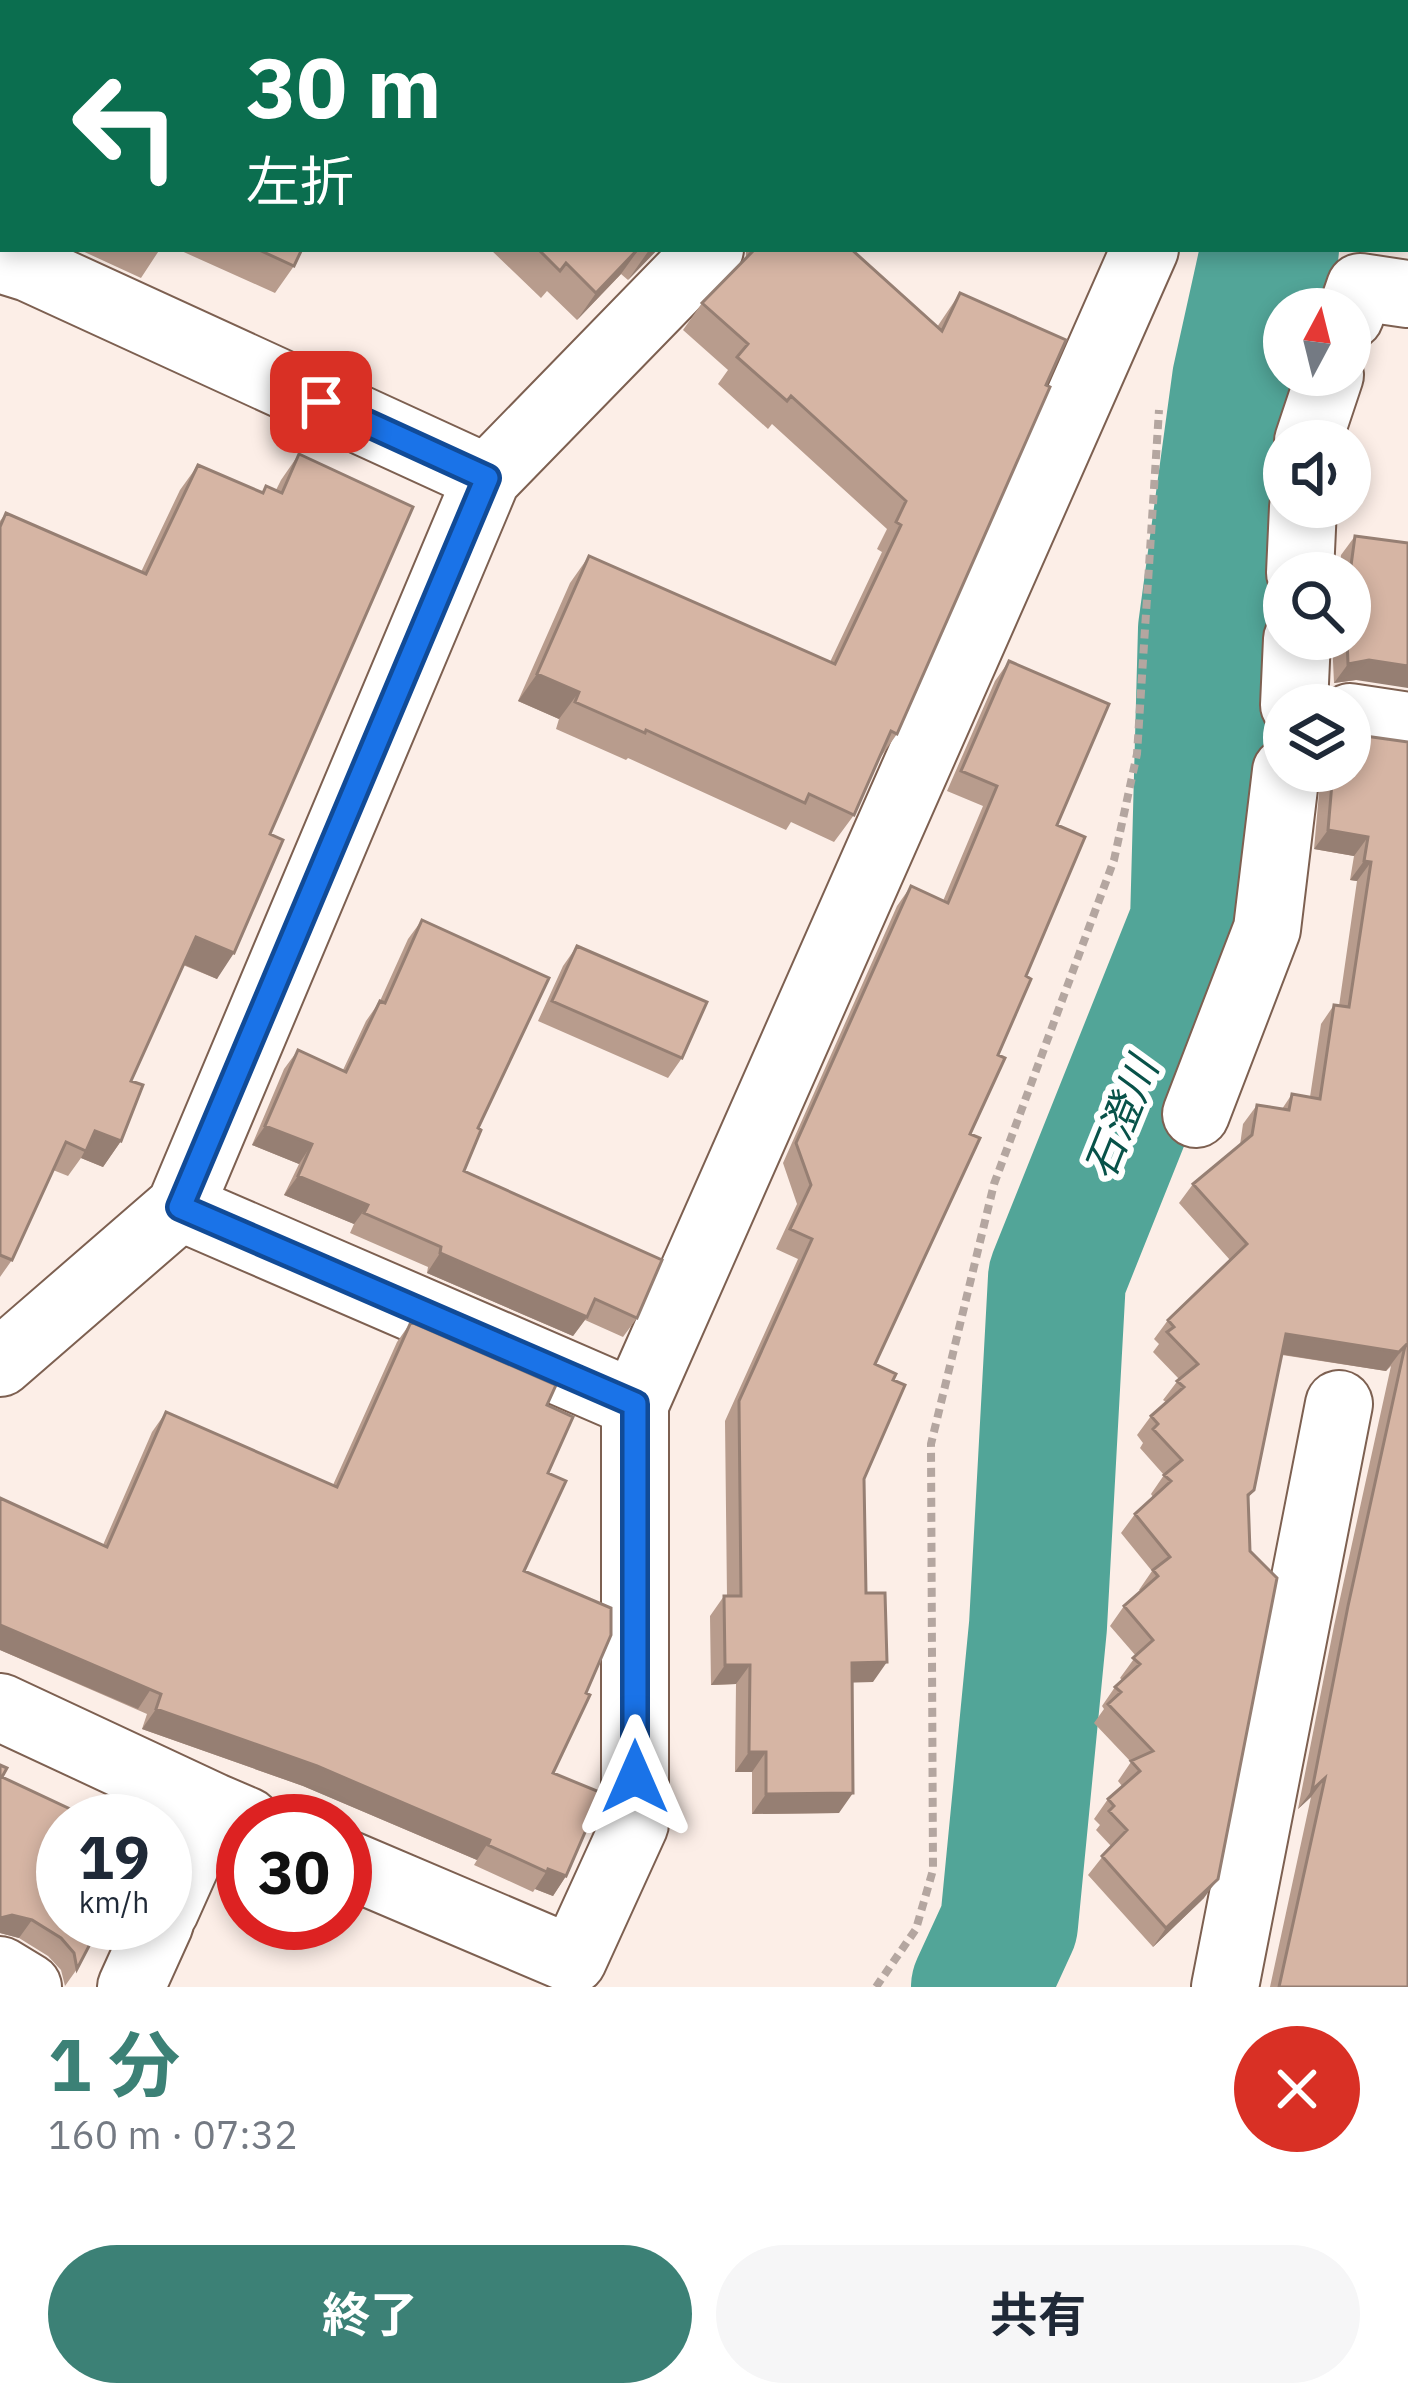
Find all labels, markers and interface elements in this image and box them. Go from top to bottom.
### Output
text: 30 m [246,32,442,141]
icon: left [48,48,204,204]
text: 左折 [246,146,354,216]
north arrow [1263,288,1371,396]
map controls [1263,288,1371,792]
pin [270,351,372,453]
icon: arrive [288,369,354,435]
button: sound [1263,420,1371,528]
button: search [1263,552,1371,660]
button: layers [1263,684,1371,792]
water label: 石澄川 [1071,1045,1171,1187]
position arrow [572,1714,698,1840]
speed limit sign: 30 [216,1794,372,1950]
text: 19 [78,1817,150,1896]
text: km/h [79,1882,149,1921]
text: 1 分 [48,2017,180,2111]
button: close [1234,2026,1360,2152]
text: 160 m · 07:32 [48,2109,298,2160]
button: 終了 [48,2245,692,2383]
button: 共有 [716,2245,1360,2383]

